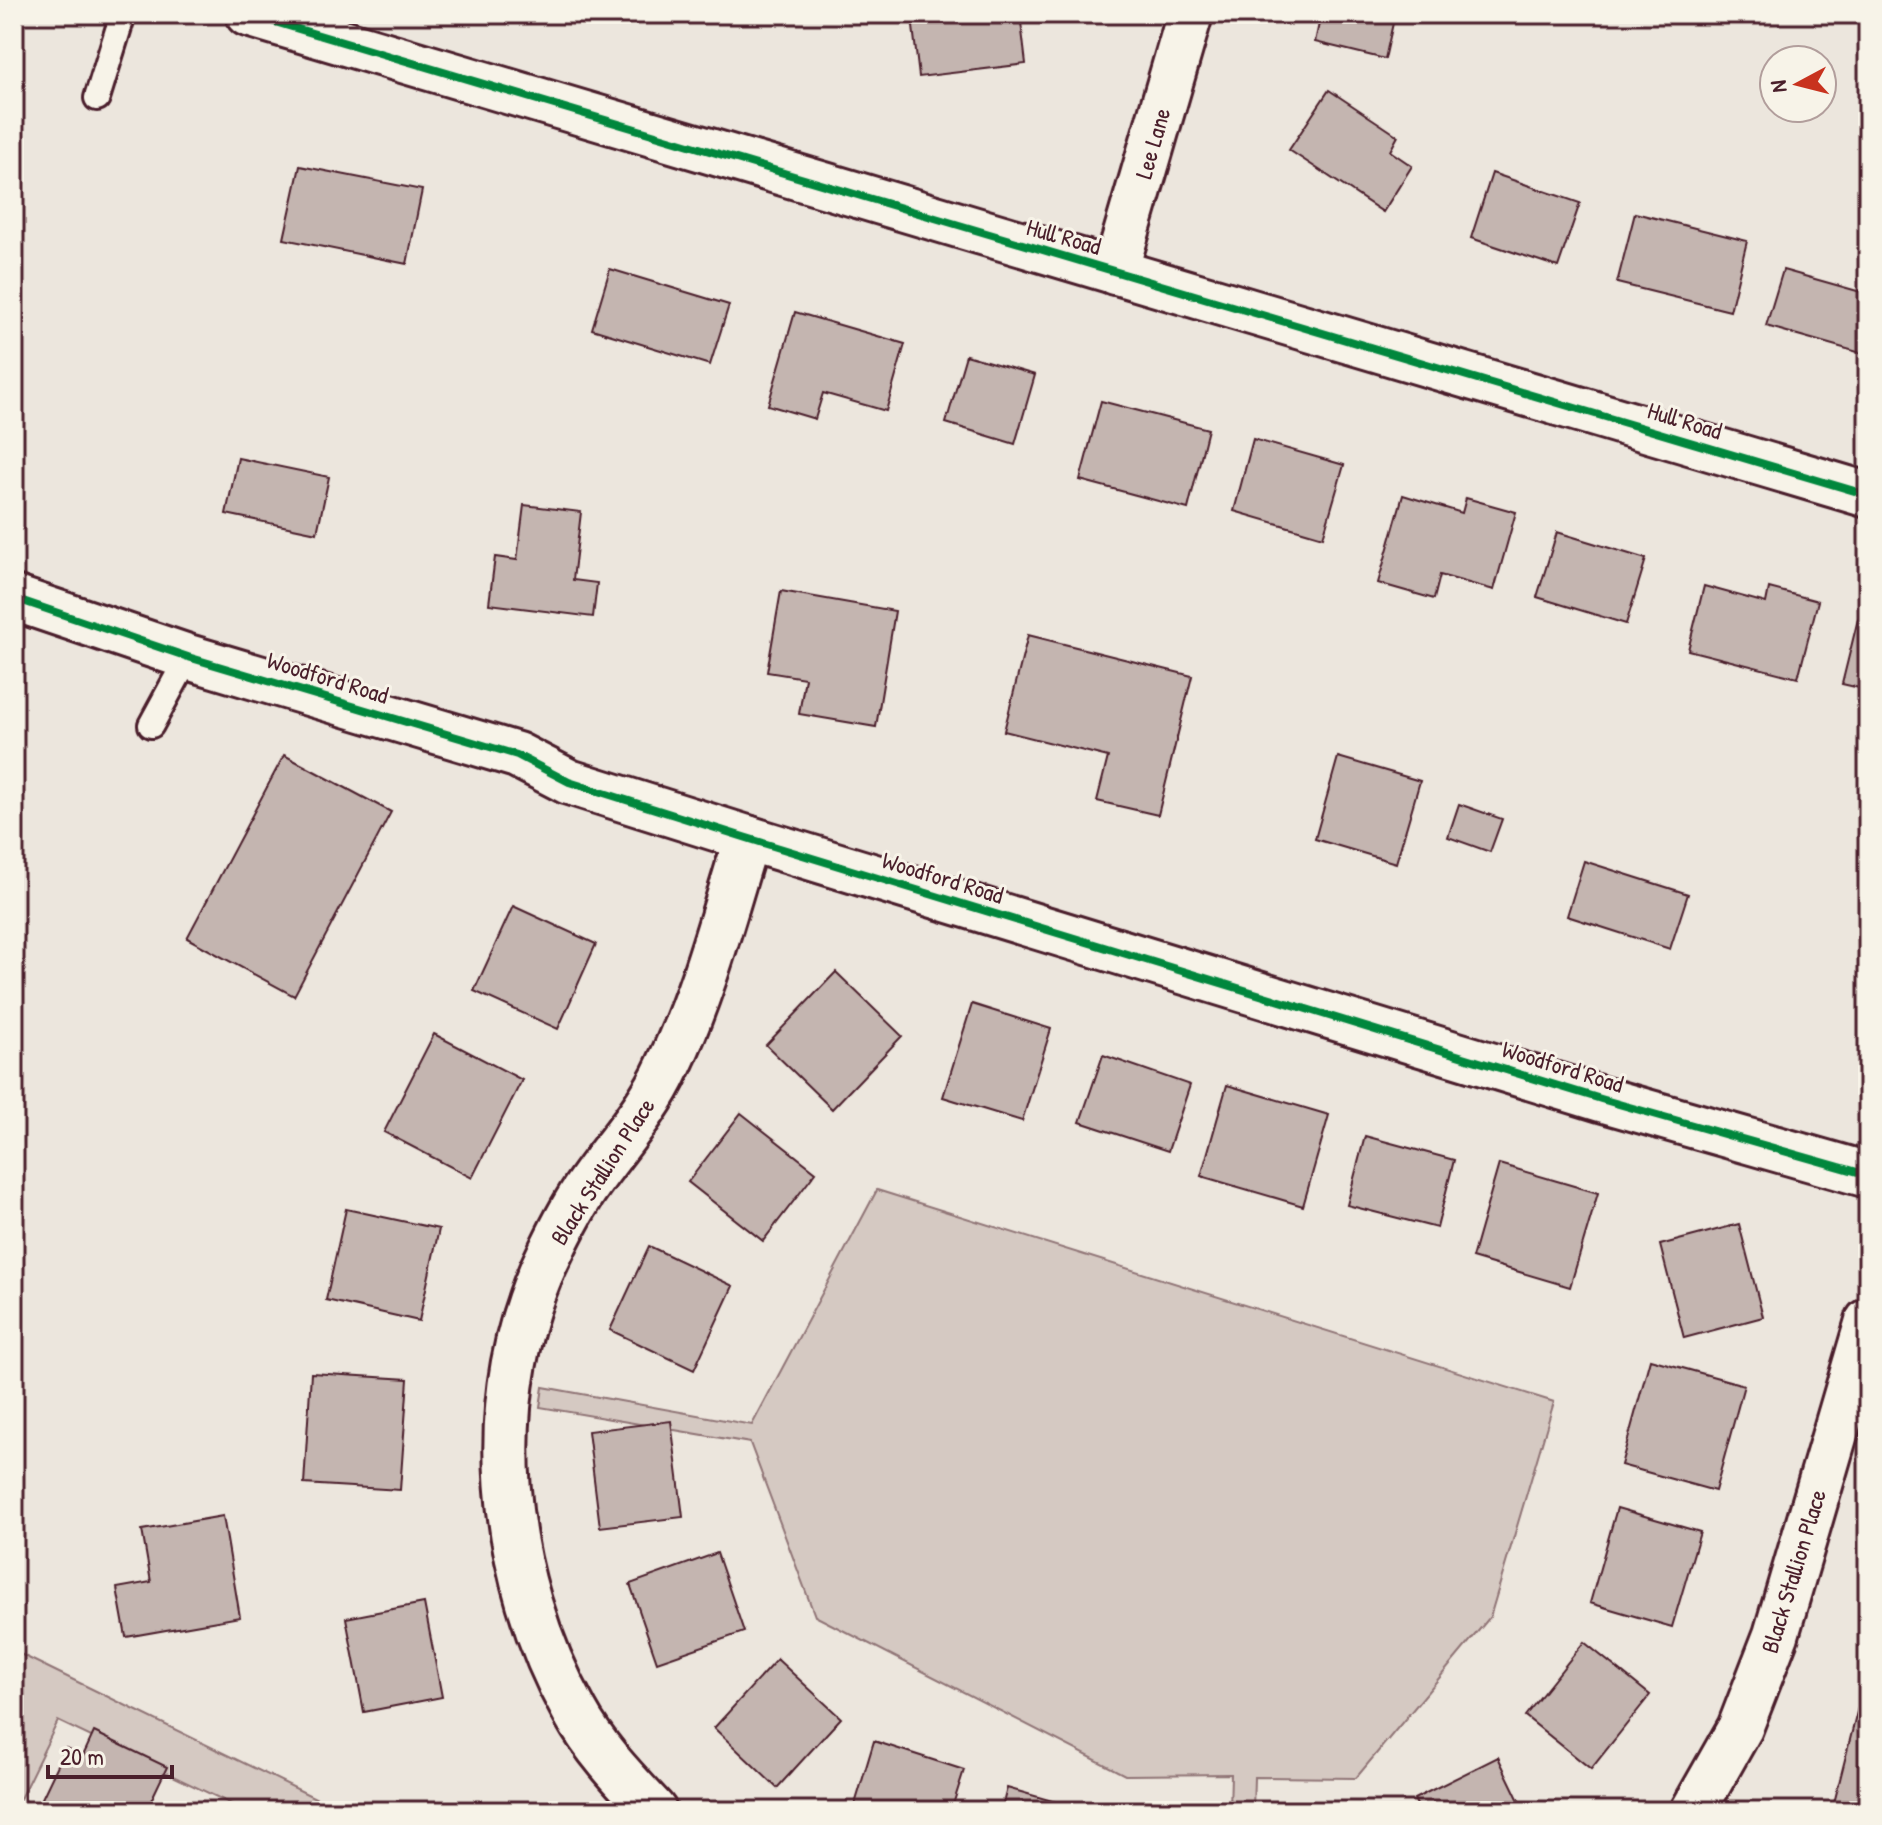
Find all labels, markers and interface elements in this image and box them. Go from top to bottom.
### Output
north arrow [1758,44,1838,124]
text: N [1763,79,1794,94]
street label: Lee Lane [1127,103,1177,182]
street label: Hull Road [1023,210,1105,262]
street label: Hull Road [1644,394,1726,446]
street label: Woodford Road [263,643,393,711]
street label: Woodford Road [878,843,1008,911]
street label: Woodford Road [1498,1032,1628,1100]
street label: Black Stallion Place [542,1091,662,1251]
street label: Black Stallion Place [1753,1485,1833,1657]
scale bar [48,1729,172,1779]
text: 20 m [60,1740,104,1772]

